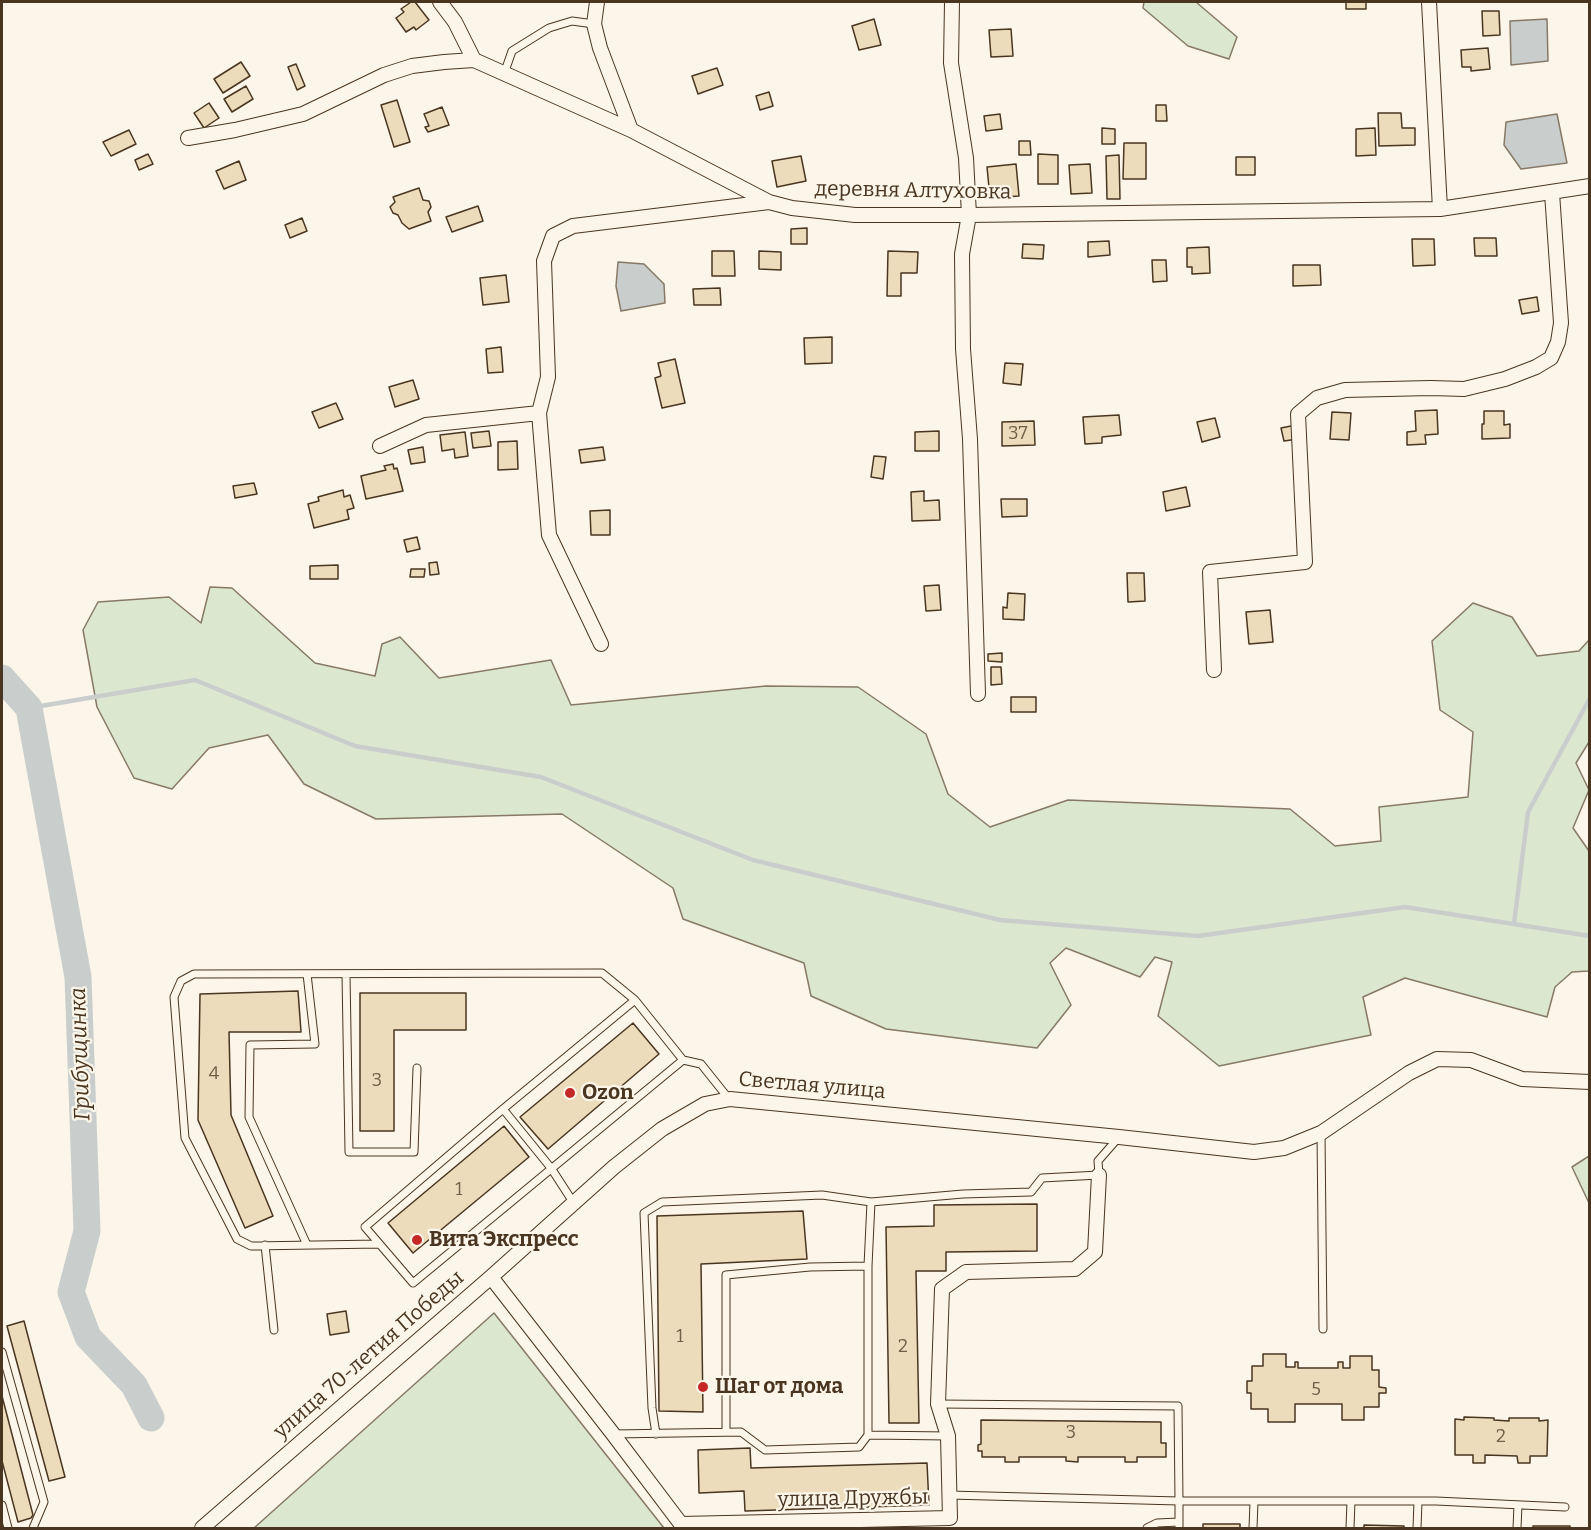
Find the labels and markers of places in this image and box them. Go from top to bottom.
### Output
place label: Ozon [582,1080,634,1106]
marker: Ozon [563,1086,577,1100]
place label: Вита Экспресс [429,1227,579,1253]
marker: Вита Экспресс [410,1233,424,1247]
place label: Шаг от дома [715,1374,843,1400]
marker: Шаг от дома [696,1380,710,1394]

